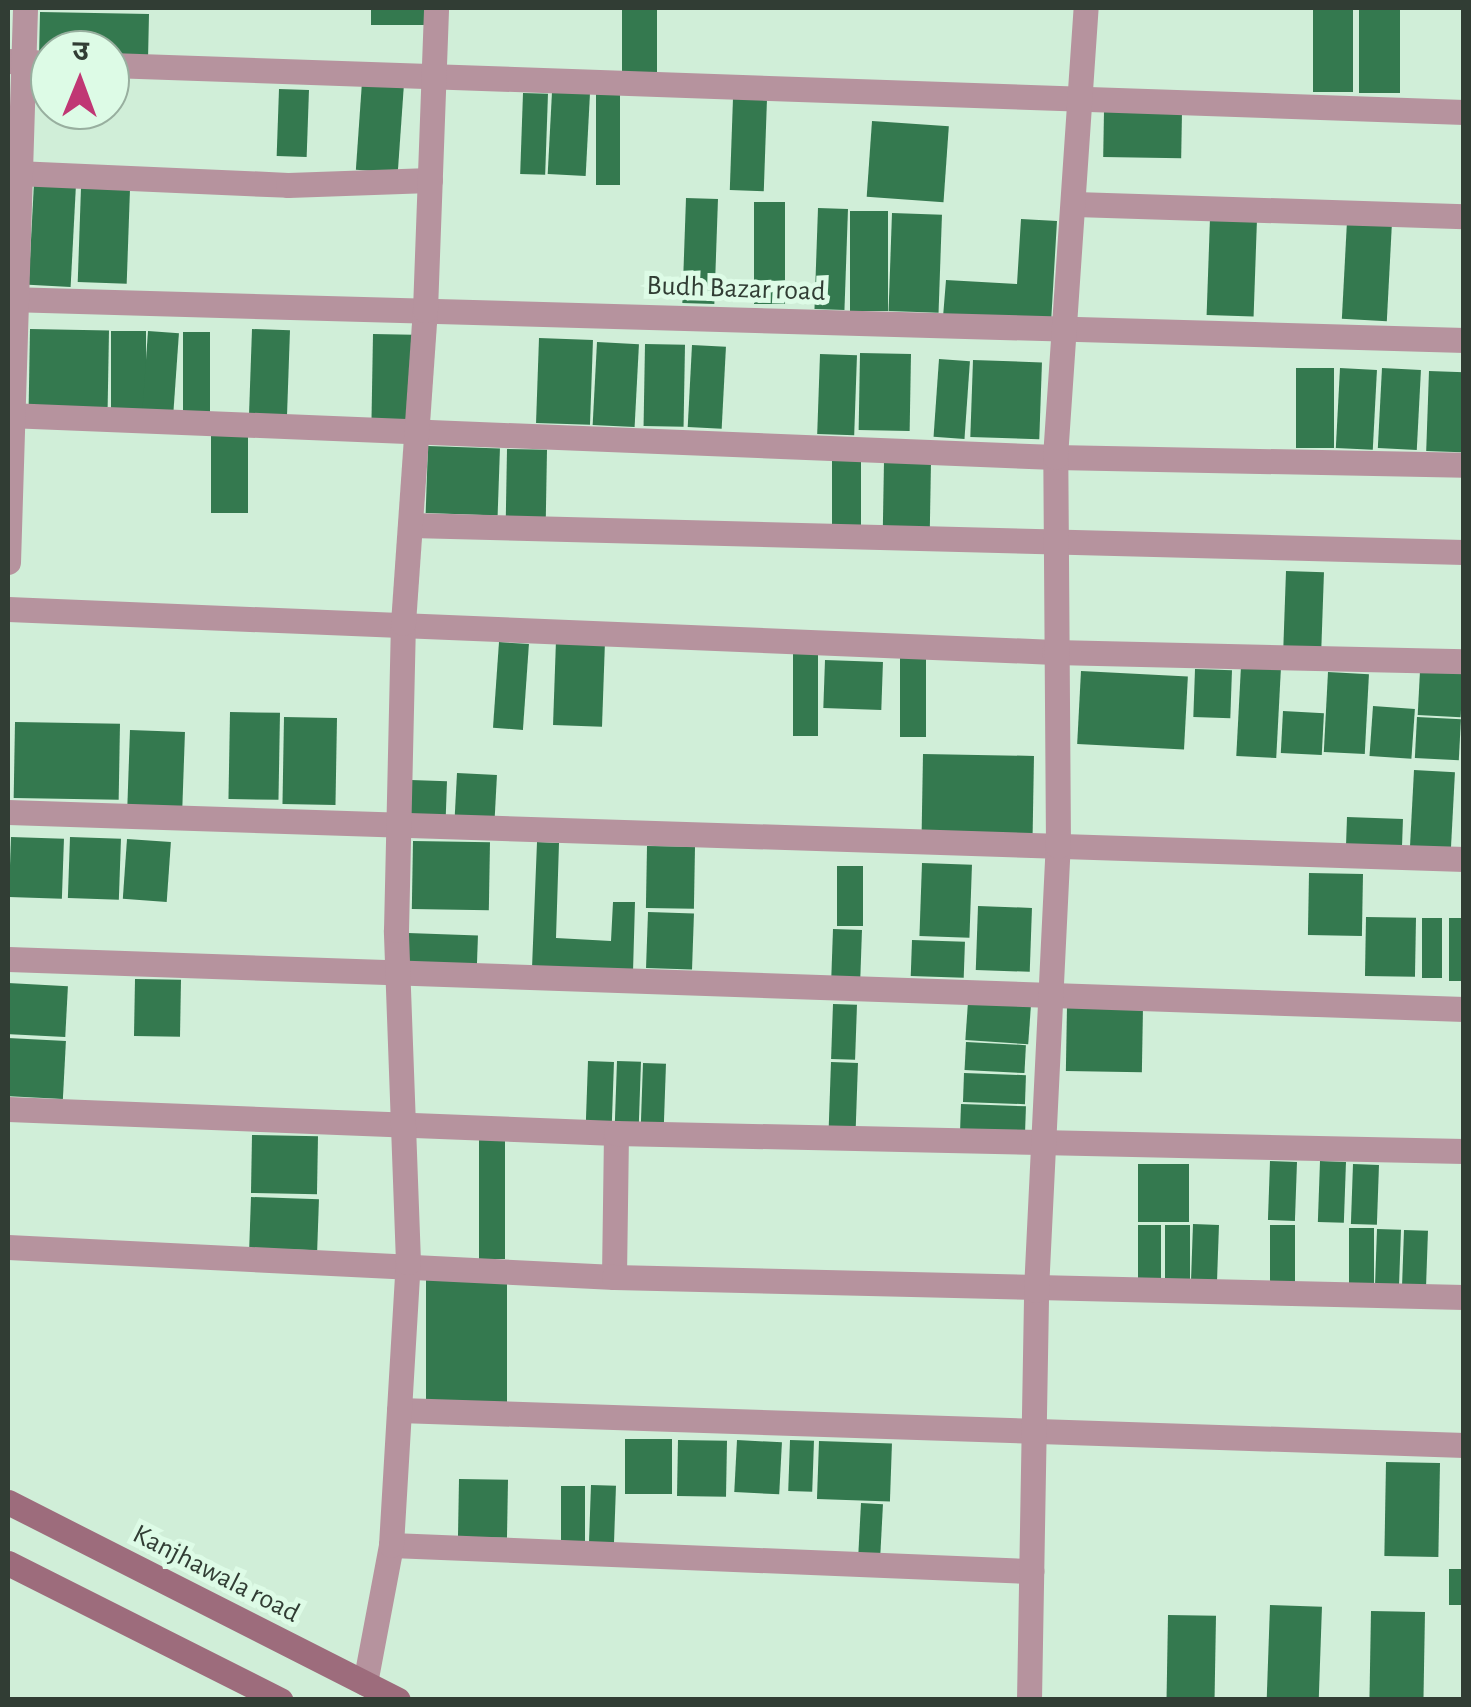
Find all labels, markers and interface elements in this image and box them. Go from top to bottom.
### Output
north arrow [30,30,130,130]
text: उ [72,38,89,66]
street label: Budh Bazar road [646,269,826,309]
street label: Kanjhawala road [127,1518,305,1630]

